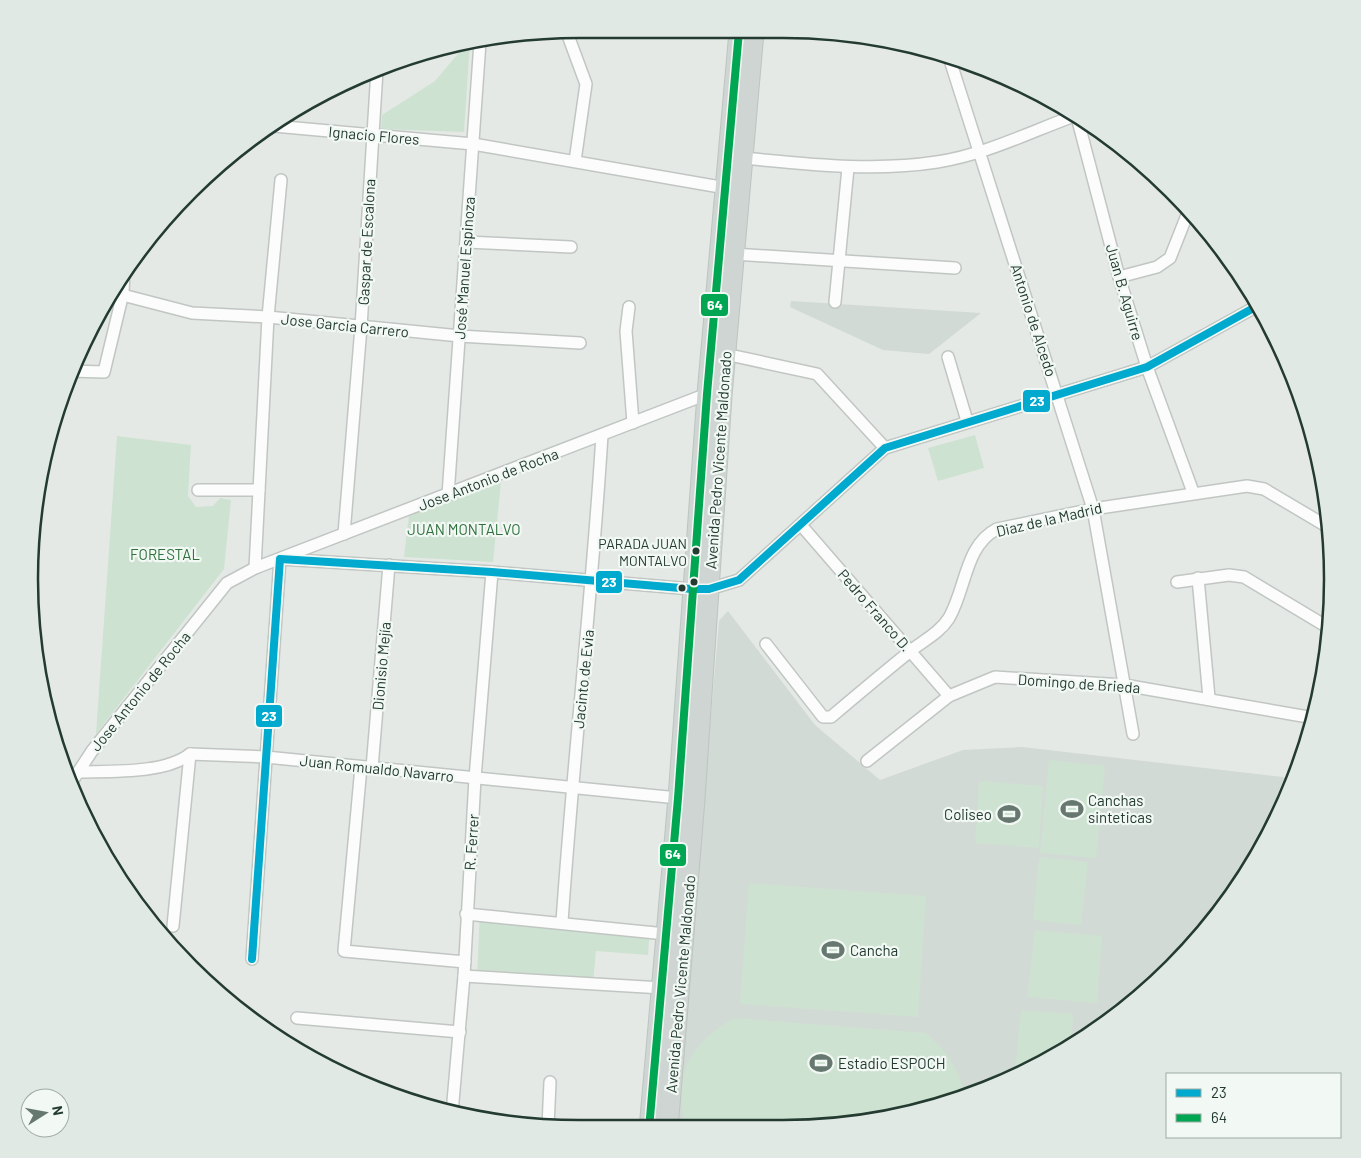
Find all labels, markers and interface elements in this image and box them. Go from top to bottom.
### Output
street label: Ignacio Flores [328,122,420,148]
street label: Gaspar de Escalona [354,178,378,306]
street label: José Manuel Espinoza [450,196,478,340]
street label: Juan B. Aguirre [1103,242,1147,342]
street label: Antonio de Alcedo [1007,261,1061,379]
line badge: 64 [700,293,729,317]
text: 64 [707,296,723,313]
street label: Jose Garcia Carrero [280,309,410,341]
street label: Avenida Pedro Vicente Maldonado [701,350,735,570]
line badge: 23 [1022,389,1051,413]
text: 23 [1029,392,1045,409]
street label: Jose Antonio de Rocha [415,444,561,514]
street label: Diaz de la Madrid [994,498,1104,540]
park label: JUAN MONTALVO [407,520,521,538]
place label: PARADA JUAN MONTALVO [598,535,687,569]
park label: FORESTAL [130,545,200,563]
marker: PARADA JUAN MONTALVO [691,546,701,556]
street label: Pedro Franco D. [834,565,916,655]
line badge: 23 [595,570,623,594]
text: 23 [601,573,617,590]
unlabelled marker [689,577,699,587]
unlabelled marker [677,583,687,593]
street label: Dionisio Mejía [368,621,394,711]
street label: Jose Antonio de Rocha [86,628,194,754]
street label: Jacinto de Evia [569,629,597,729]
street label: Domingo de Brieda [1017,670,1141,696]
line badge: 23 [255,704,283,728]
text: 23 [261,707,277,724]
street label: Juan Romualdo Navarro [299,751,455,785]
place label: Canchas sinteticas [1088,791,1152,826]
sports icon: Canchas sinteticas [1059,796,1085,822]
sports icon: Coliseo [996,801,1022,827]
place label: Coliseo [944,805,992,823]
street label: R. Ferrer [460,813,482,871]
line badge: 64 [659,843,687,867]
text: 64 [665,845,681,862]
street label: Avenida Pedro Vicente Maldonado [662,874,698,1094]
sports icon: Cancha [820,937,846,963]
place label: Cancha [850,941,898,959]
sports icon: Estadio ESPOCH [808,1050,834,1076]
place label: Estadio ESPOCH [838,1054,946,1072]
legend [1166,1073,1341,1138]
text: 23 [1211,1083,1227,1101]
north arrow [20,1088,70,1138]
text: N [49,1104,67,1117]
text: 64 [1211,1108,1227,1126]

